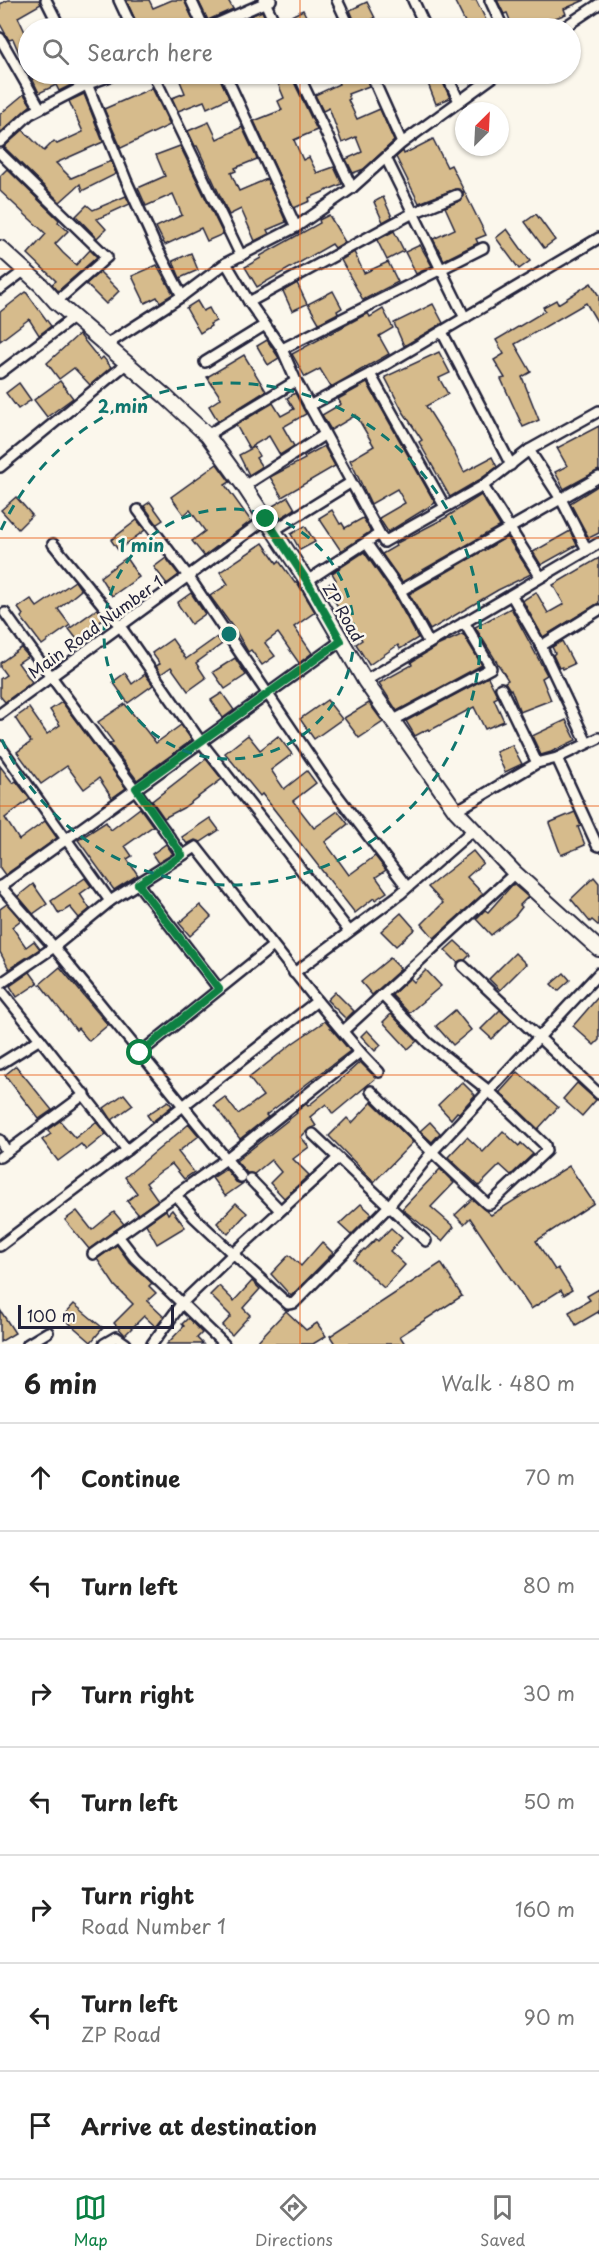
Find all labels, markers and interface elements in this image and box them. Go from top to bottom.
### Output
search box [18,18,581,84]
icon: search [39,35,72,68]
text: Search here [87,35,213,68]
north arrow [455,102,509,156]
text: 2 min [98,392,148,419]
route end [252,505,278,531]
text: 1 min [118,531,164,558]
street label: Main Road Number 1 [23,569,167,683]
street label: ZP Road [318,578,370,646]
centre of rings [219,624,239,644]
route start [126,1039,152,1065]
scale bar [18,1302,174,1330]
text: 100 m [27,1303,76,1327]
text: 6 min [24,1364,97,1403]
text: Walk · 480 m [441,1368,575,1398]
icon: ahead [24,1461,57,1494]
text: Continue [81,1461,180,1494]
text: 70 m [525,1462,575,1492]
icon: left [24,1569,57,1602]
text: Turn left [81,1569,178,1602]
text: 80 m [523,1570,575,1600]
icon: right [24,1677,57,1710]
text: Turn right [81,1677,194,1710]
text: 30 m [522,1678,575,1708]
icon: left [24,1785,57,1818]
text: Turn left [81,1785,178,1818]
text: 50 m [523,1786,575,1816]
text: Turn right [81,1878,194,1911]
icon: right [24,1893,57,1926]
text: 160 m [515,1894,575,1924]
text: Road Number 1 [81,1911,226,1941]
text: Turn left [81,1986,178,2019]
icon: left [24,2001,57,2034]
text: 90 m [524,2002,575,2032]
text: ZP Road [81,2019,161,2049]
icon: arrive [24,2109,57,2142]
text: Arrive at destination [81,2109,317,2142]
tab: Map [74,2191,108,2251]
tab: Directions [255,2191,333,2251]
tab: Saved [480,2191,525,2251]

